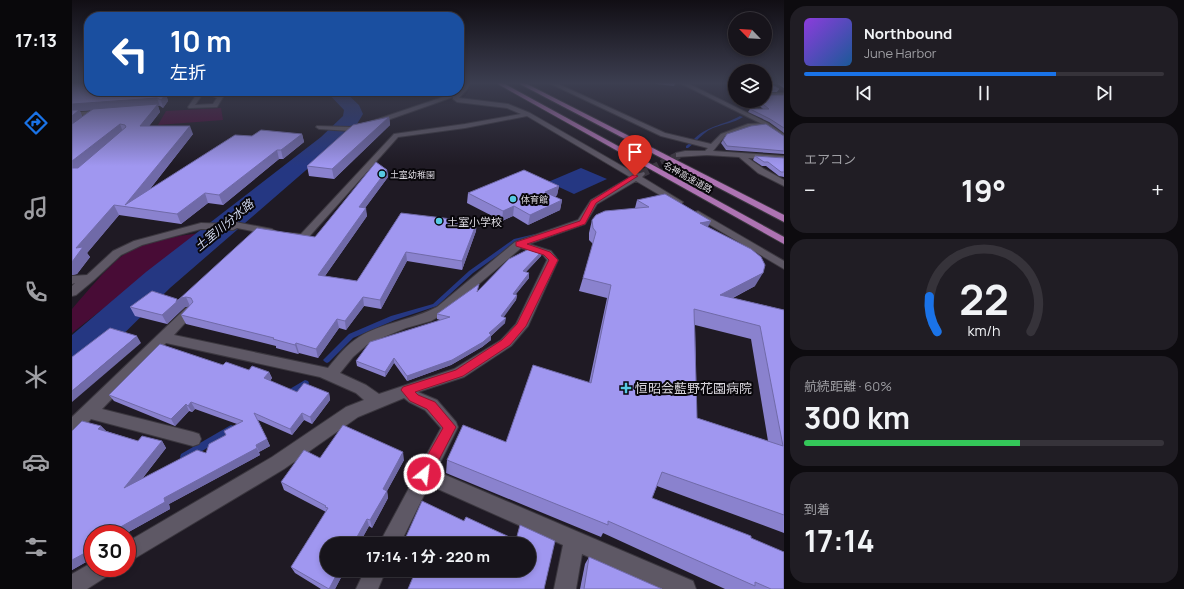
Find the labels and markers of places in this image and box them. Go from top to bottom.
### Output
pin [618,135,652,176]
place label: 土室幼稚園 [390,168,435,181]
marker: 土室幼稚園 [377,169,387,179]
place label: 体育館 [521,193,548,206]
marker: 体育館 [508,194,518,204]
place label: 土室小学校 [447,214,502,229]
marker: 土室小学校 [434,216,444,226]
place label: 恒昭会藍野花園病院 [635,379,752,397]
marker: 恒昭会藍野花園病院 [620,382,632,394]

